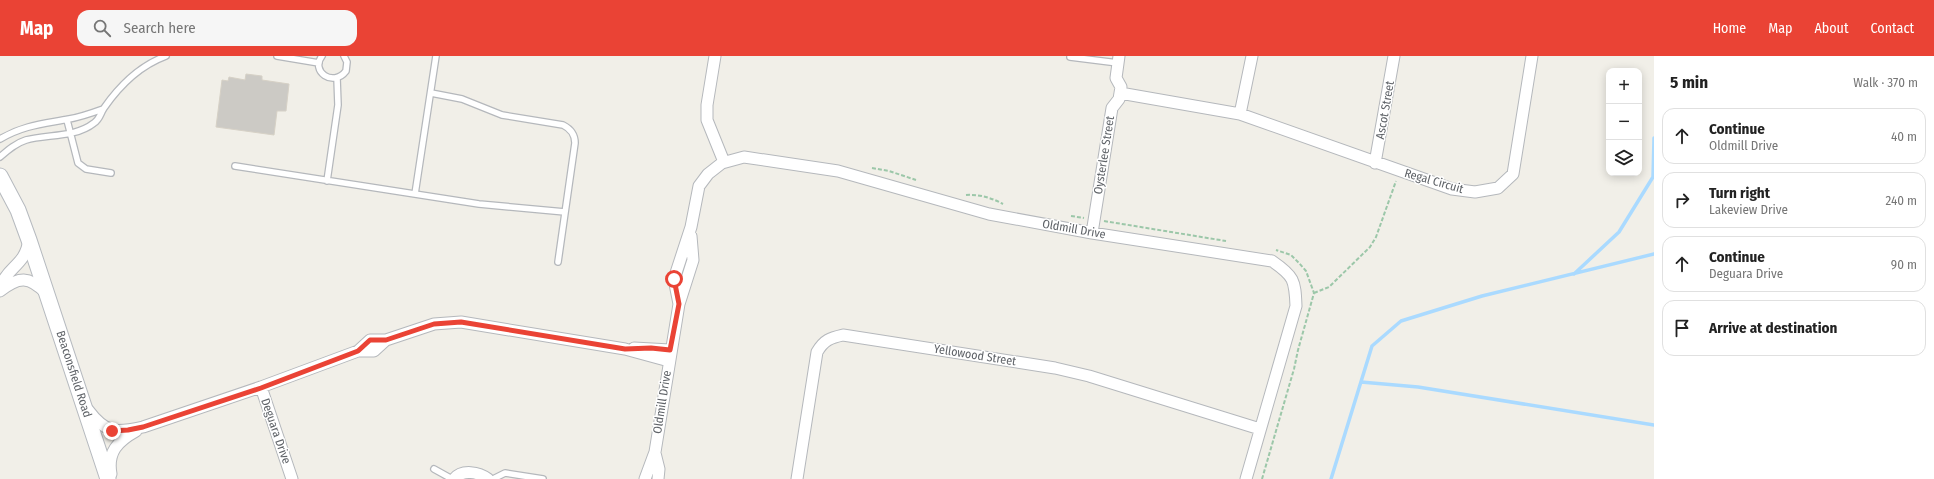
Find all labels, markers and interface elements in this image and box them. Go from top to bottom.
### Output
search box [77,10,357,46]
text: Map [20,17,53,40]
icon: search [91,17,113,39]
text: Search here [123,19,196,37]
text: Home [1713,20,1746,37]
text: Map [1768,20,1792,37]
text: About [1814,20,1849,37]
text: Contact [1871,20,1914,37]
map controls [1606,68,1642,176]
button: + [1606,68,1642,104]
text: 5 min [1670,72,1708,93]
text: Walk · 370 m [1853,75,1918,90]
street label: Ascot Street [1373,80,1397,140]
button: − [1606,104,1642,140]
street label: Oysterlee Street [1091,115,1117,195]
text: Continue [1709,120,1765,138]
icon: ahead [1671,125,1693,147]
text: 40 m [1891,129,1917,144]
text: Oldmill Drive [1709,138,1778,153]
button: layers [1606,140,1642,176]
street label: Regal Circuit [1403,166,1465,196]
text: Turn right [1709,184,1770,202]
icon: right [1671,189,1693,211]
text: 240 m [1885,193,1917,208]
text: Lakeview Drive [1709,202,1788,217]
street label: Oldmill Drive [1041,217,1107,241]
text: Continue [1709,248,1765,266]
icon: ahead [1671,253,1693,275]
text: 90 m [1891,257,1917,272]
text: Deguara Drive [1709,266,1783,281]
route start [665,270,683,288]
icon: arrive [1671,317,1693,339]
text: Arrive at destination [1709,319,1837,337]
street label: Beaconsfield Road [53,329,95,419]
street label: Yellowood Street [933,342,1017,368]
street label: Oldmill Drive [650,369,674,435]
street label: Deguara Drive [258,396,294,466]
route end [103,422,121,440]

